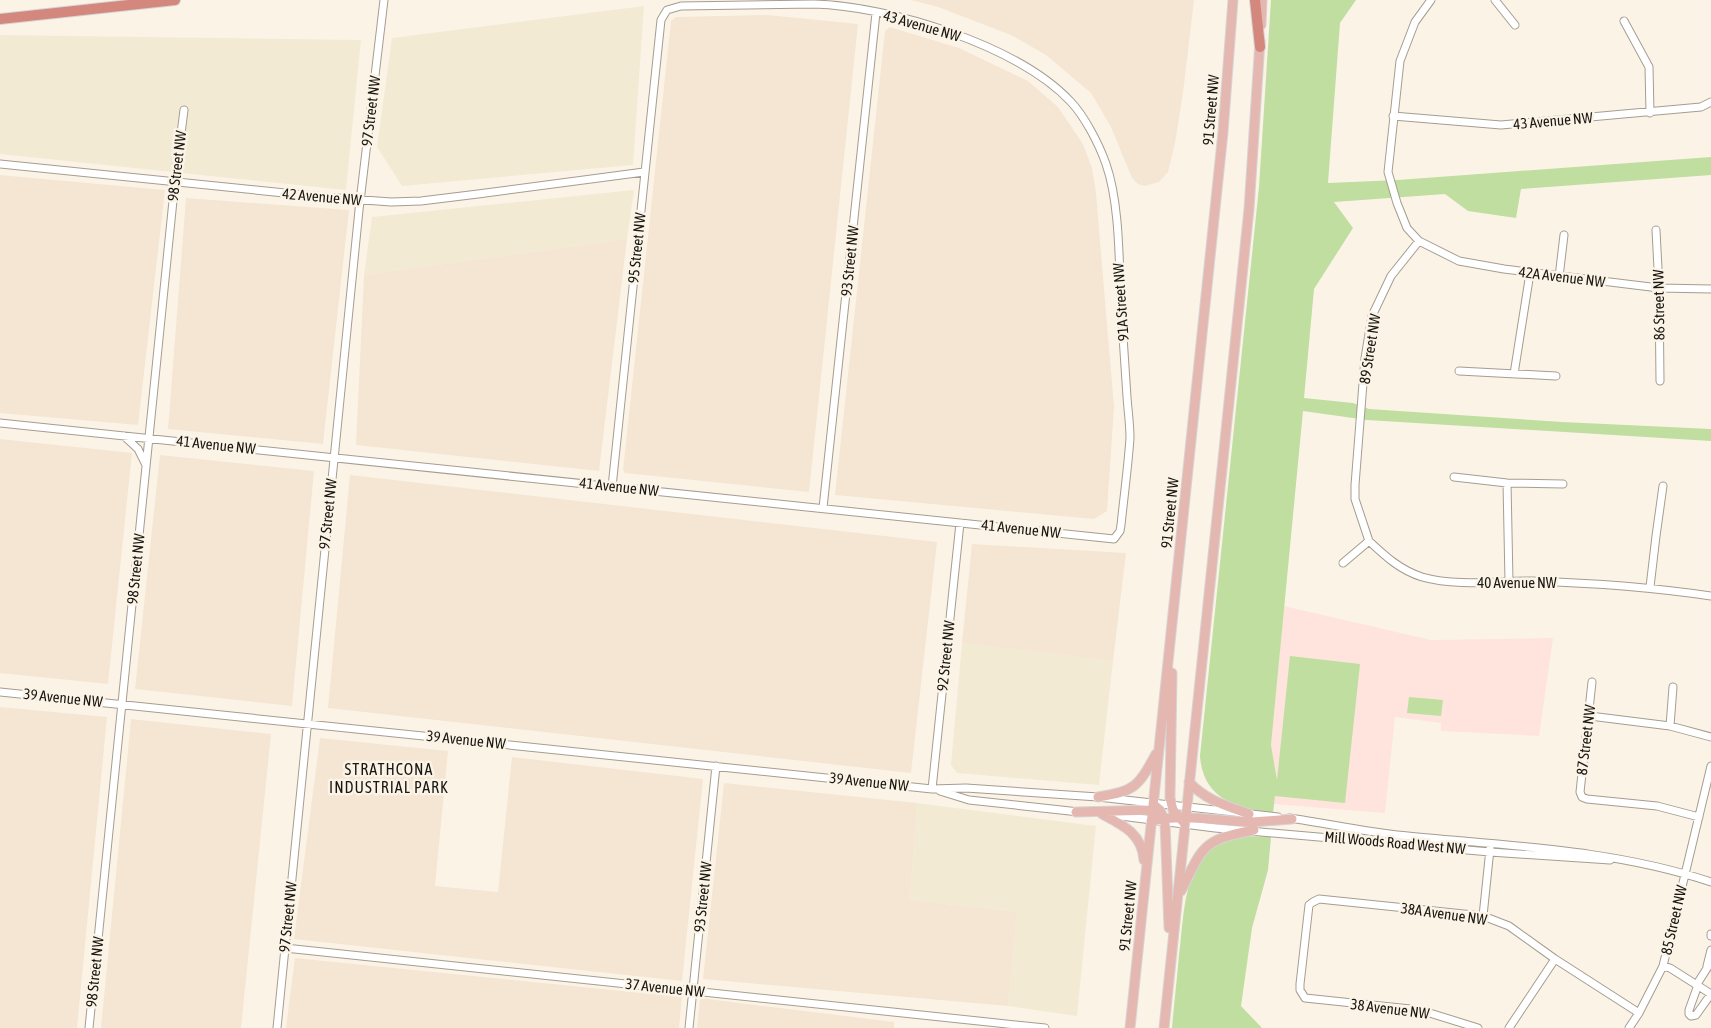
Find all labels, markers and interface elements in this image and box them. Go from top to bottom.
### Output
street label: 43 Avenue NW [882,6,963,45]
street label: 91 Street NW [1199,74,1222,146]
street label: 97 Street NW [358,75,383,147]
street label: 43 Avenue NW [1513,109,1593,132]
street label: 98 Street NW [164,130,189,202]
street label: 42 Avenue NW [282,185,362,208]
street label: 95 Street NW [624,212,649,284]
street label: 93 Street NW [837,225,862,297]
street label: 91A Street NW [1109,262,1132,342]
street label: 42A Avenue NW [1518,263,1606,290]
street label: 86 Street NW [1649,269,1668,341]
street label: 89 Street NW [1356,312,1383,385]
street label: 41 Avenue NW [176,432,257,457]
street label: 41 Avenue NW [579,474,660,499]
street label: 91 Street NW [1157,477,1182,549]
street label: 97 Street NW [315,478,340,550]
street label: 41 Avenue NW [981,516,1062,541]
street label: 98 Street NW [123,533,148,605]
street label: 40 Avenue NW [1477,574,1557,591]
street label: 92 Street NW [933,620,958,692]
street label: 39 Avenue NW [23,685,104,710]
street label: 87 Street NW [1573,704,1598,776]
street label: 39 Avenue NW [426,727,507,752]
district label: STRATHCONA INDUSTRIAL PARK [329,760,449,796]
street label: 39 Avenue NW [829,769,910,794]
street label: Mill Woods Road West NW [1324,828,1467,857]
street label: 93 Street NW [690,861,715,933]
street label: 91 Street NW [1115,880,1140,952]
street label: 97 Street NW [275,881,300,953]
street label: 85 Street NW [1657,883,1690,956]
street label: 38A Avenue NW [1400,899,1488,928]
street label: 98 Street NW [82,936,107,1008]
street label: 37 Avenue NW [625,975,706,1000]
street label: 38 Avenue NW [1350,995,1431,1022]

